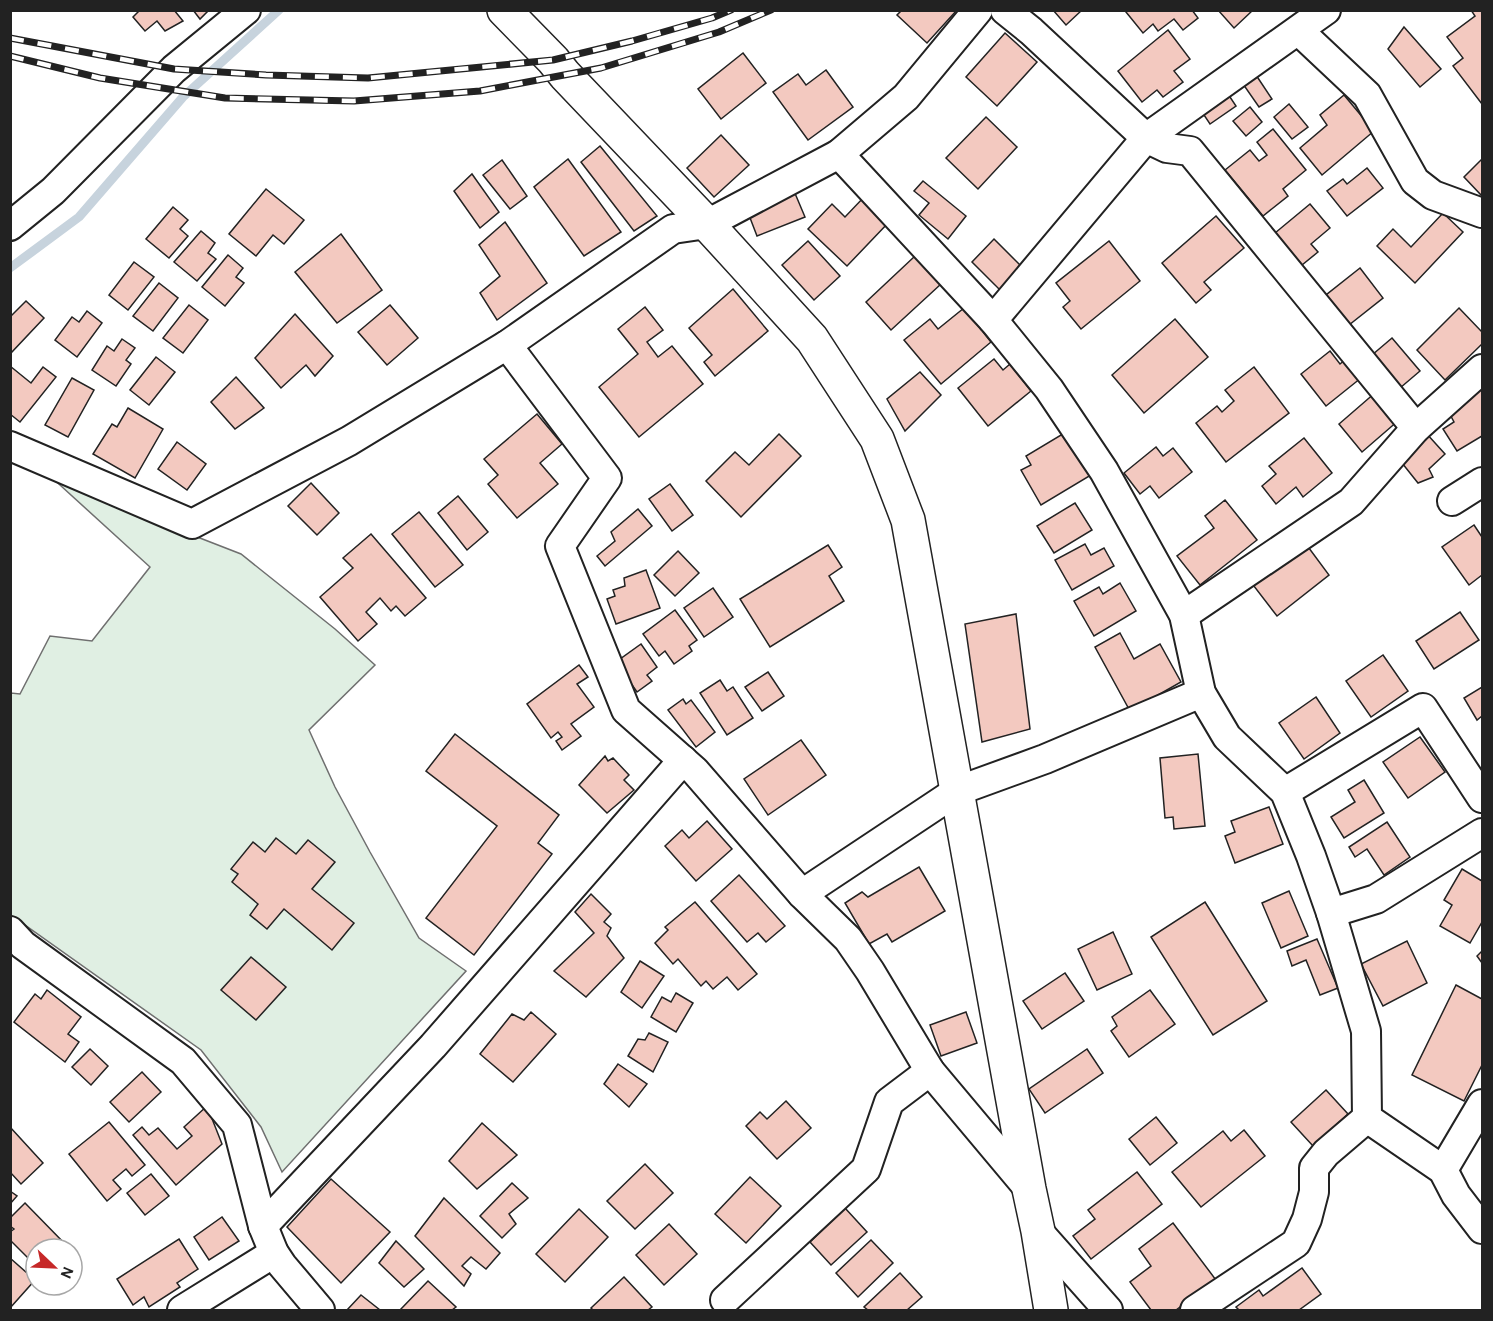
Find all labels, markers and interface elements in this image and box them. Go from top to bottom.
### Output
north arrow [24,1237,84,1297]
text: N [57,1264,76,1281]

